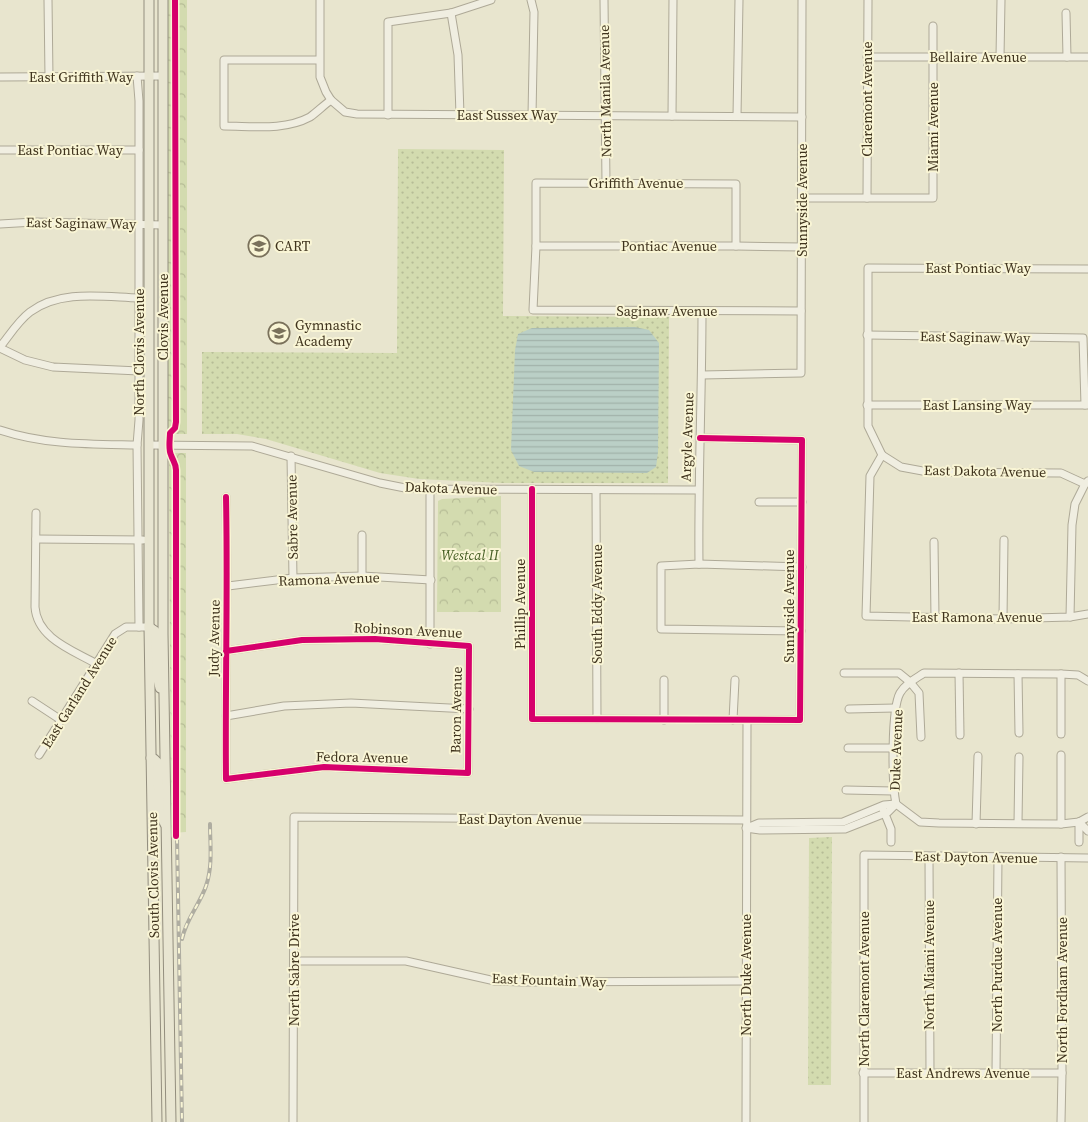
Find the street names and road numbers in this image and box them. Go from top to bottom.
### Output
street label: North Manila Avenue [594,24,616,158]
street label: Claremont Avenue [857,41,877,157]
street label: Bellaire Avenue [929,47,1027,67]
street label: East Griffith Way [29,67,134,87]
street label: Miami Avenue [923,82,943,172]
street label: East Sussex Way [457,105,558,125]
street label: East Pontiac Way [17,140,124,160]
street label: Sunnyside Avenue [792,143,812,257]
street label: Griffith Avenue [589,173,683,193]
street label: East Saginaw Way [26,212,137,234]
street label: Pontiac Avenue [621,236,717,256]
street label: East Pontiac Way [925,258,1032,278]
street label: Clovis Avenue [153,273,173,361]
street label: North Clovis Avenue [129,288,149,416]
street label: Saginaw Avenue [617,301,717,321]
street label: East Saginaw Way [920,326,1031,348]
street label: Argyle Avenue [675,392,699,482]
street label: East Lansing Way [923,395,1032,415]
street label: East Dakota Avenue [924,460,1046,482]
street label: Sabre Avenue [281,475,303,559]
street label: Dakota Avenue [404,476,498,500]
street label: South Eddy Avenue [587,544,607,664]
street label: Sunnyside Avenue [779,549,799,663]
street label: Phillip Avenue [510,559,530,649]
street label: Ramona Avenue [278,567,380,591]
street label: Judy Avenue [203,599,225,678]
street label: East Ramona Avenue [912,607,1042,627]
street label: Robinson Avenue [353,617,463,643]
street label: East Garland Avenue [36,632,122,752]
street label: Baron Avenue [445,666,467,754]
street label: Duke Avenue [885,709,907,791]
street label: Fedora Avenue [316,746,408,768]
street label: East Dayton Avenue [458,809,582,829]
street label: South Clovis Avenue [142,812,164,938]
street label: East Dayton Avenue [914,846,1038,868]
street label: North Purdue Avenue [987,898,1007,1032]
street label: North Miami Avenue [919,900,939,1030]
street label: North Claremont Avenue [854,911,874,1067]
street label: North Sabre Drive [284,914,304,1026]
street label: North Duke Avenue [736,914,756,1036]
street label: North Fordham Avenue [1052,917,1072,1063]
street label: East Fountain Way [491,968,608,992]
street label: East Andrews Avenue [896,1063,1030,1083]

